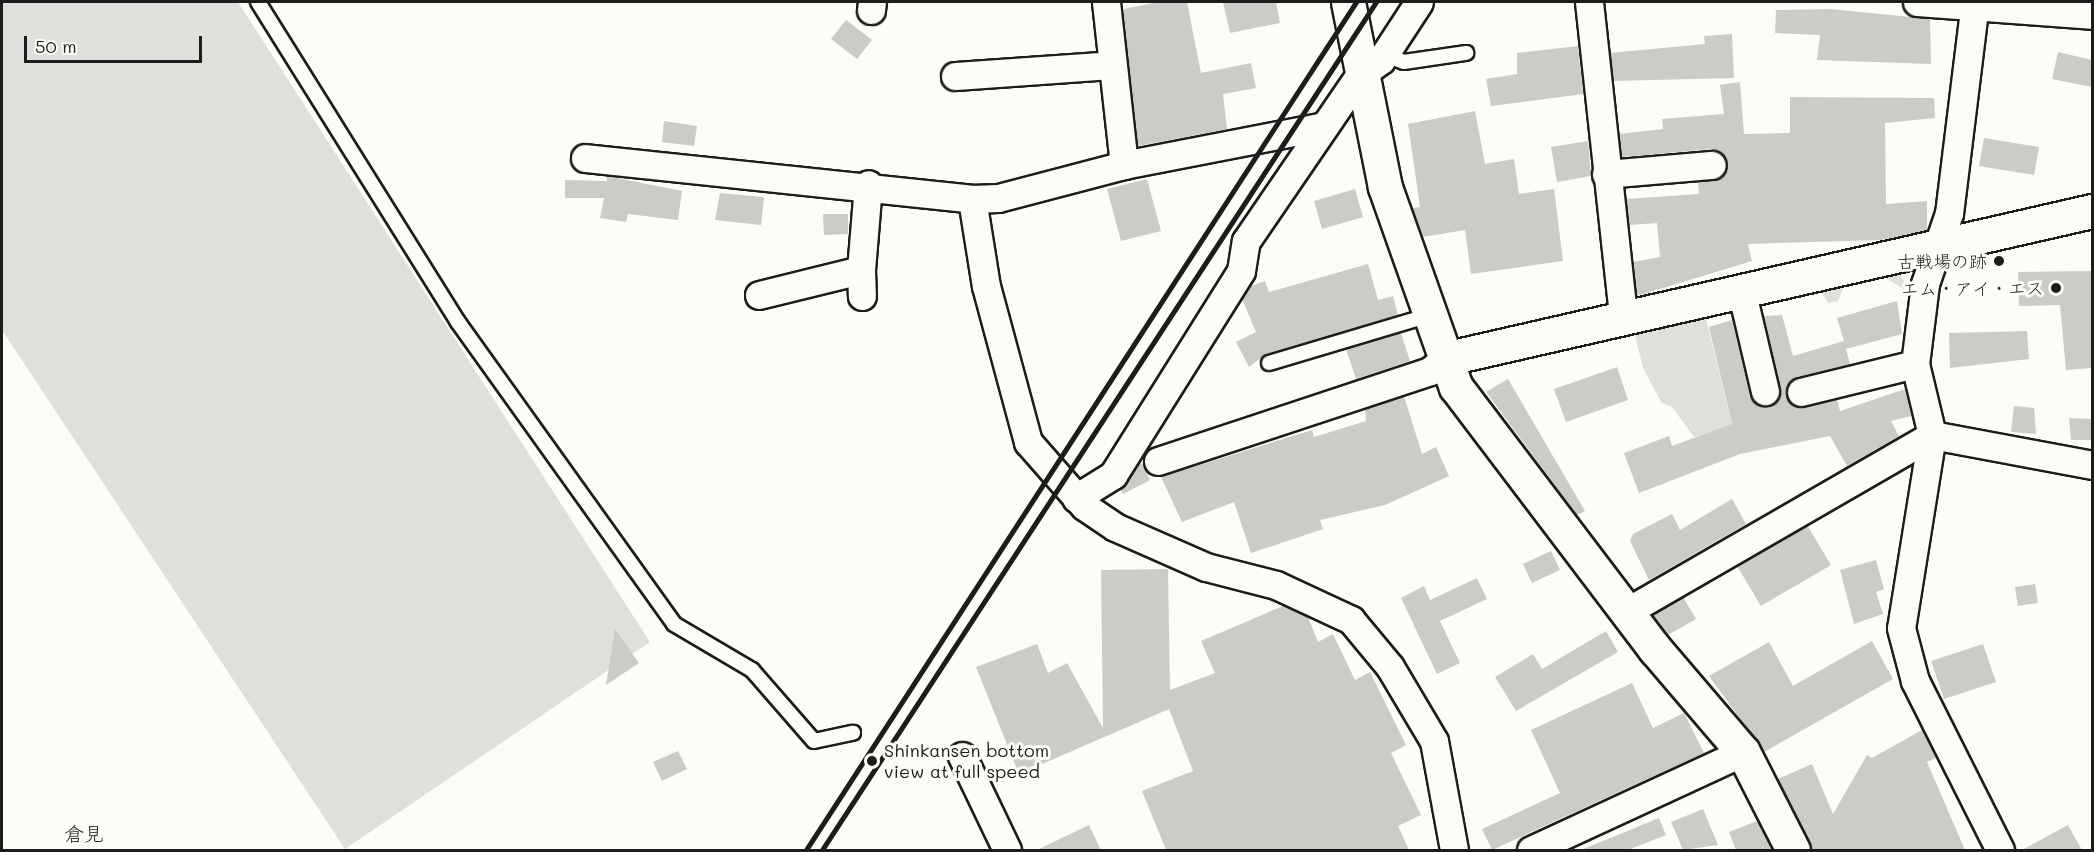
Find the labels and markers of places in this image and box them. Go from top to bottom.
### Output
place label: 古戦場の跡 [1897,250,1987,272]
marker: 古戦場の跡 [1992,254,2006,268]
place label: エム・アイ・エス [1900,277,2044,299]
marker: エム・アイ・エス [2049,281,2063,295]
place label: Shinkansen bottom view at full speed [884,740,1049,783]
marker: Shinkansen bottom view at full speed [865,754,879,768]

